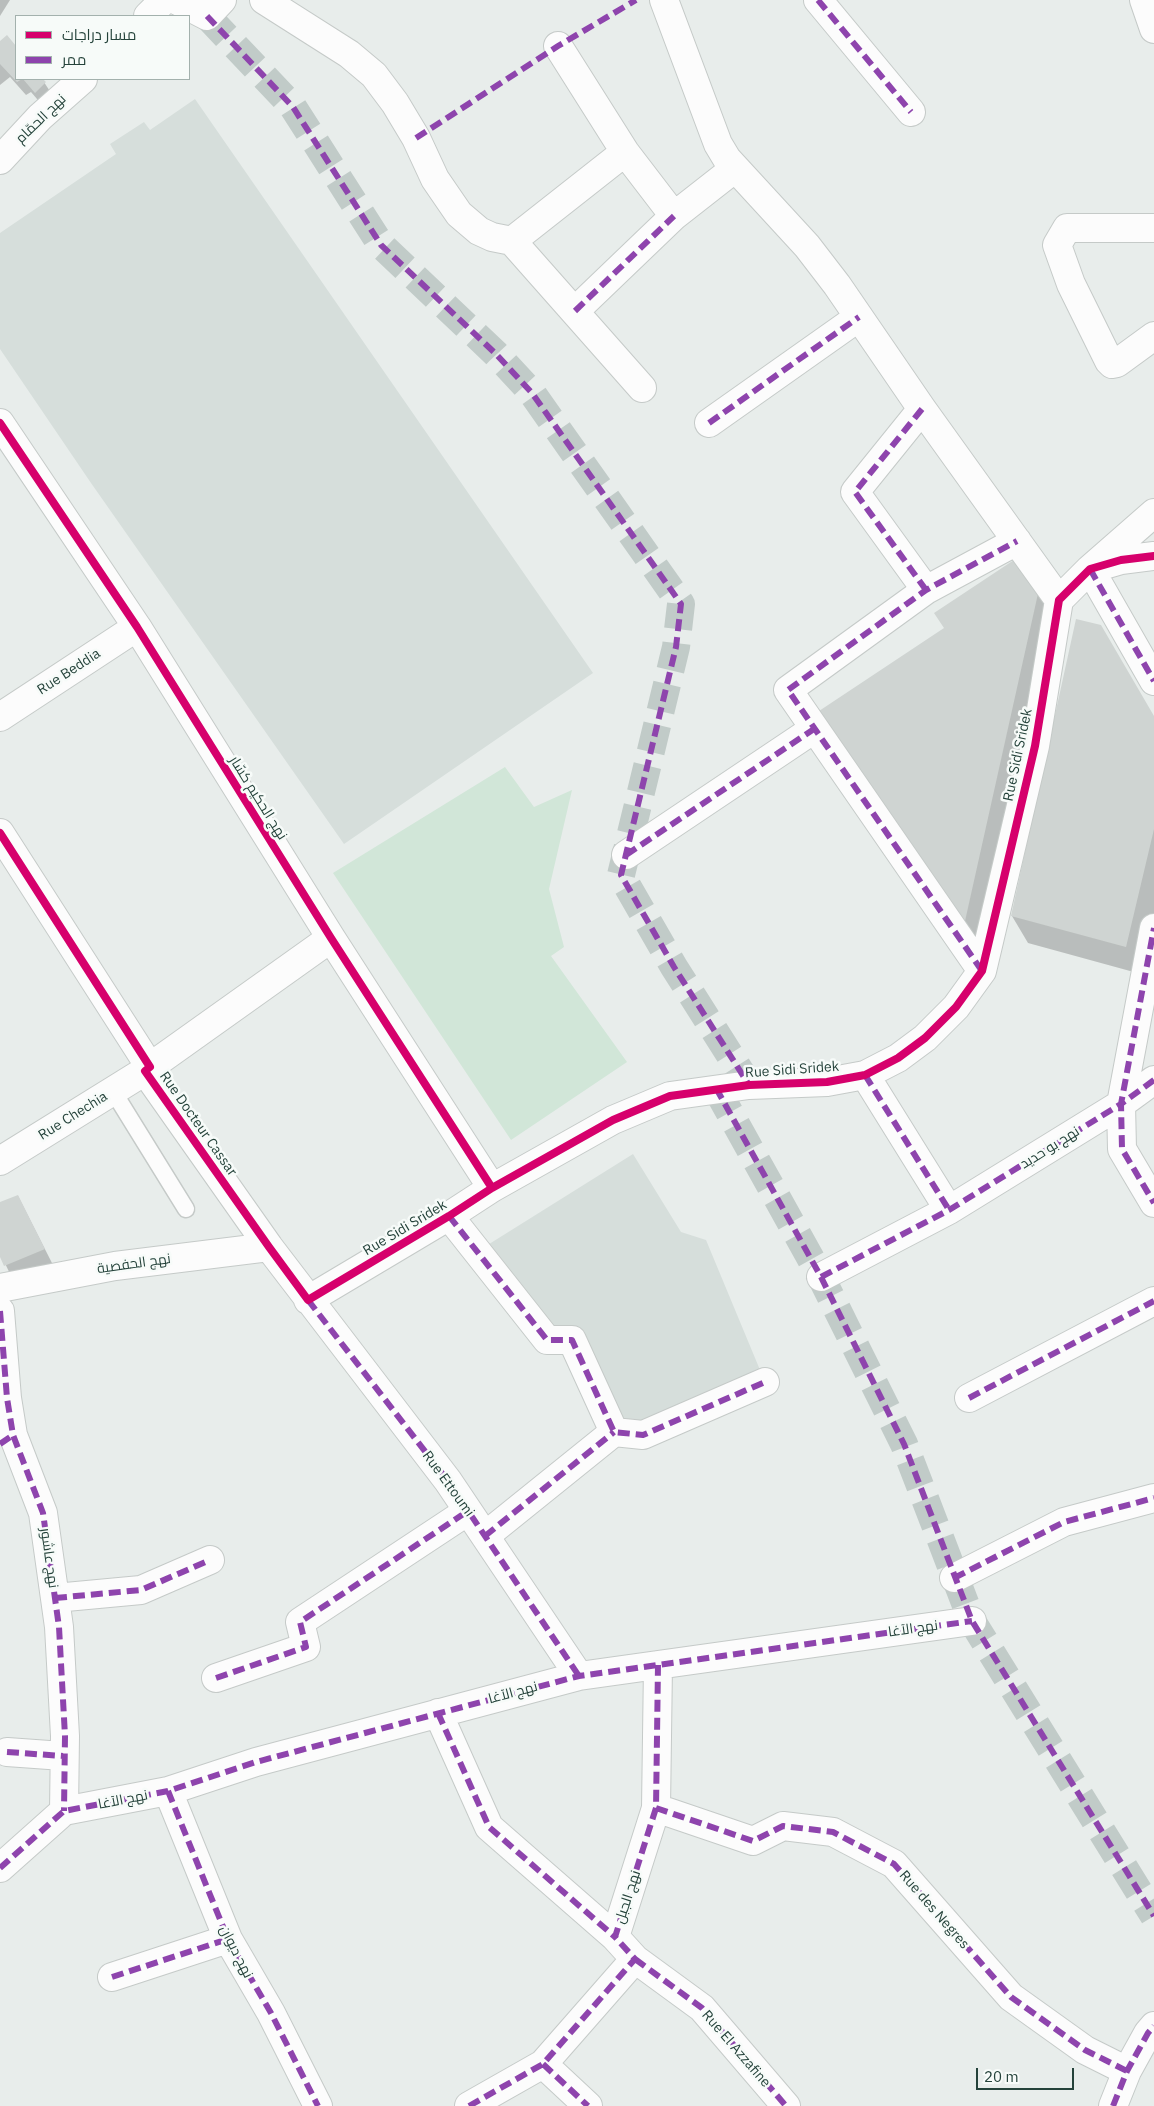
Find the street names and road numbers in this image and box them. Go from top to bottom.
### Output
street label: نهج الحمّام [12,91,70,147]
street label: Rue Beddia [34,645,104,699]
street label: Rue Sidi Sridek [1000,707,1036,803]
street label: نهج الحكيم كسّار [226,753,290,843]
street label: Rue Sidi Sridek [744,1058,840,1082]
street label: Rue Docteur Cassar [156,1069,240,1179]
street label: Rue Chechia [35,1088,111,1144]
street label: نهج بو حديد [1017,1123,1083,1173]
street label: Rue Sidi Sridek [360,1196,450,1260]
street label: نهج الحفصية [96,1251,172,1277]
street label: Rue Ettoumi [419,1448,477,1520]
street label: نهج عاشور [36,1527,62,1589]
street label: نهج الآغا [887,1617,939,1641]
street label: نهج الآغا [487,1678,539,1708]
street label: نهج الآغا [97,1787,149,1813]
street label: Rue des Negres [895,1867,973,1953]
street label: نهج الجبل [612,1868,644,1926]
street label: نهج ديوان [216,1923,256,1981]
street label: Rue El Azzafine [698,2007,774,2091]

